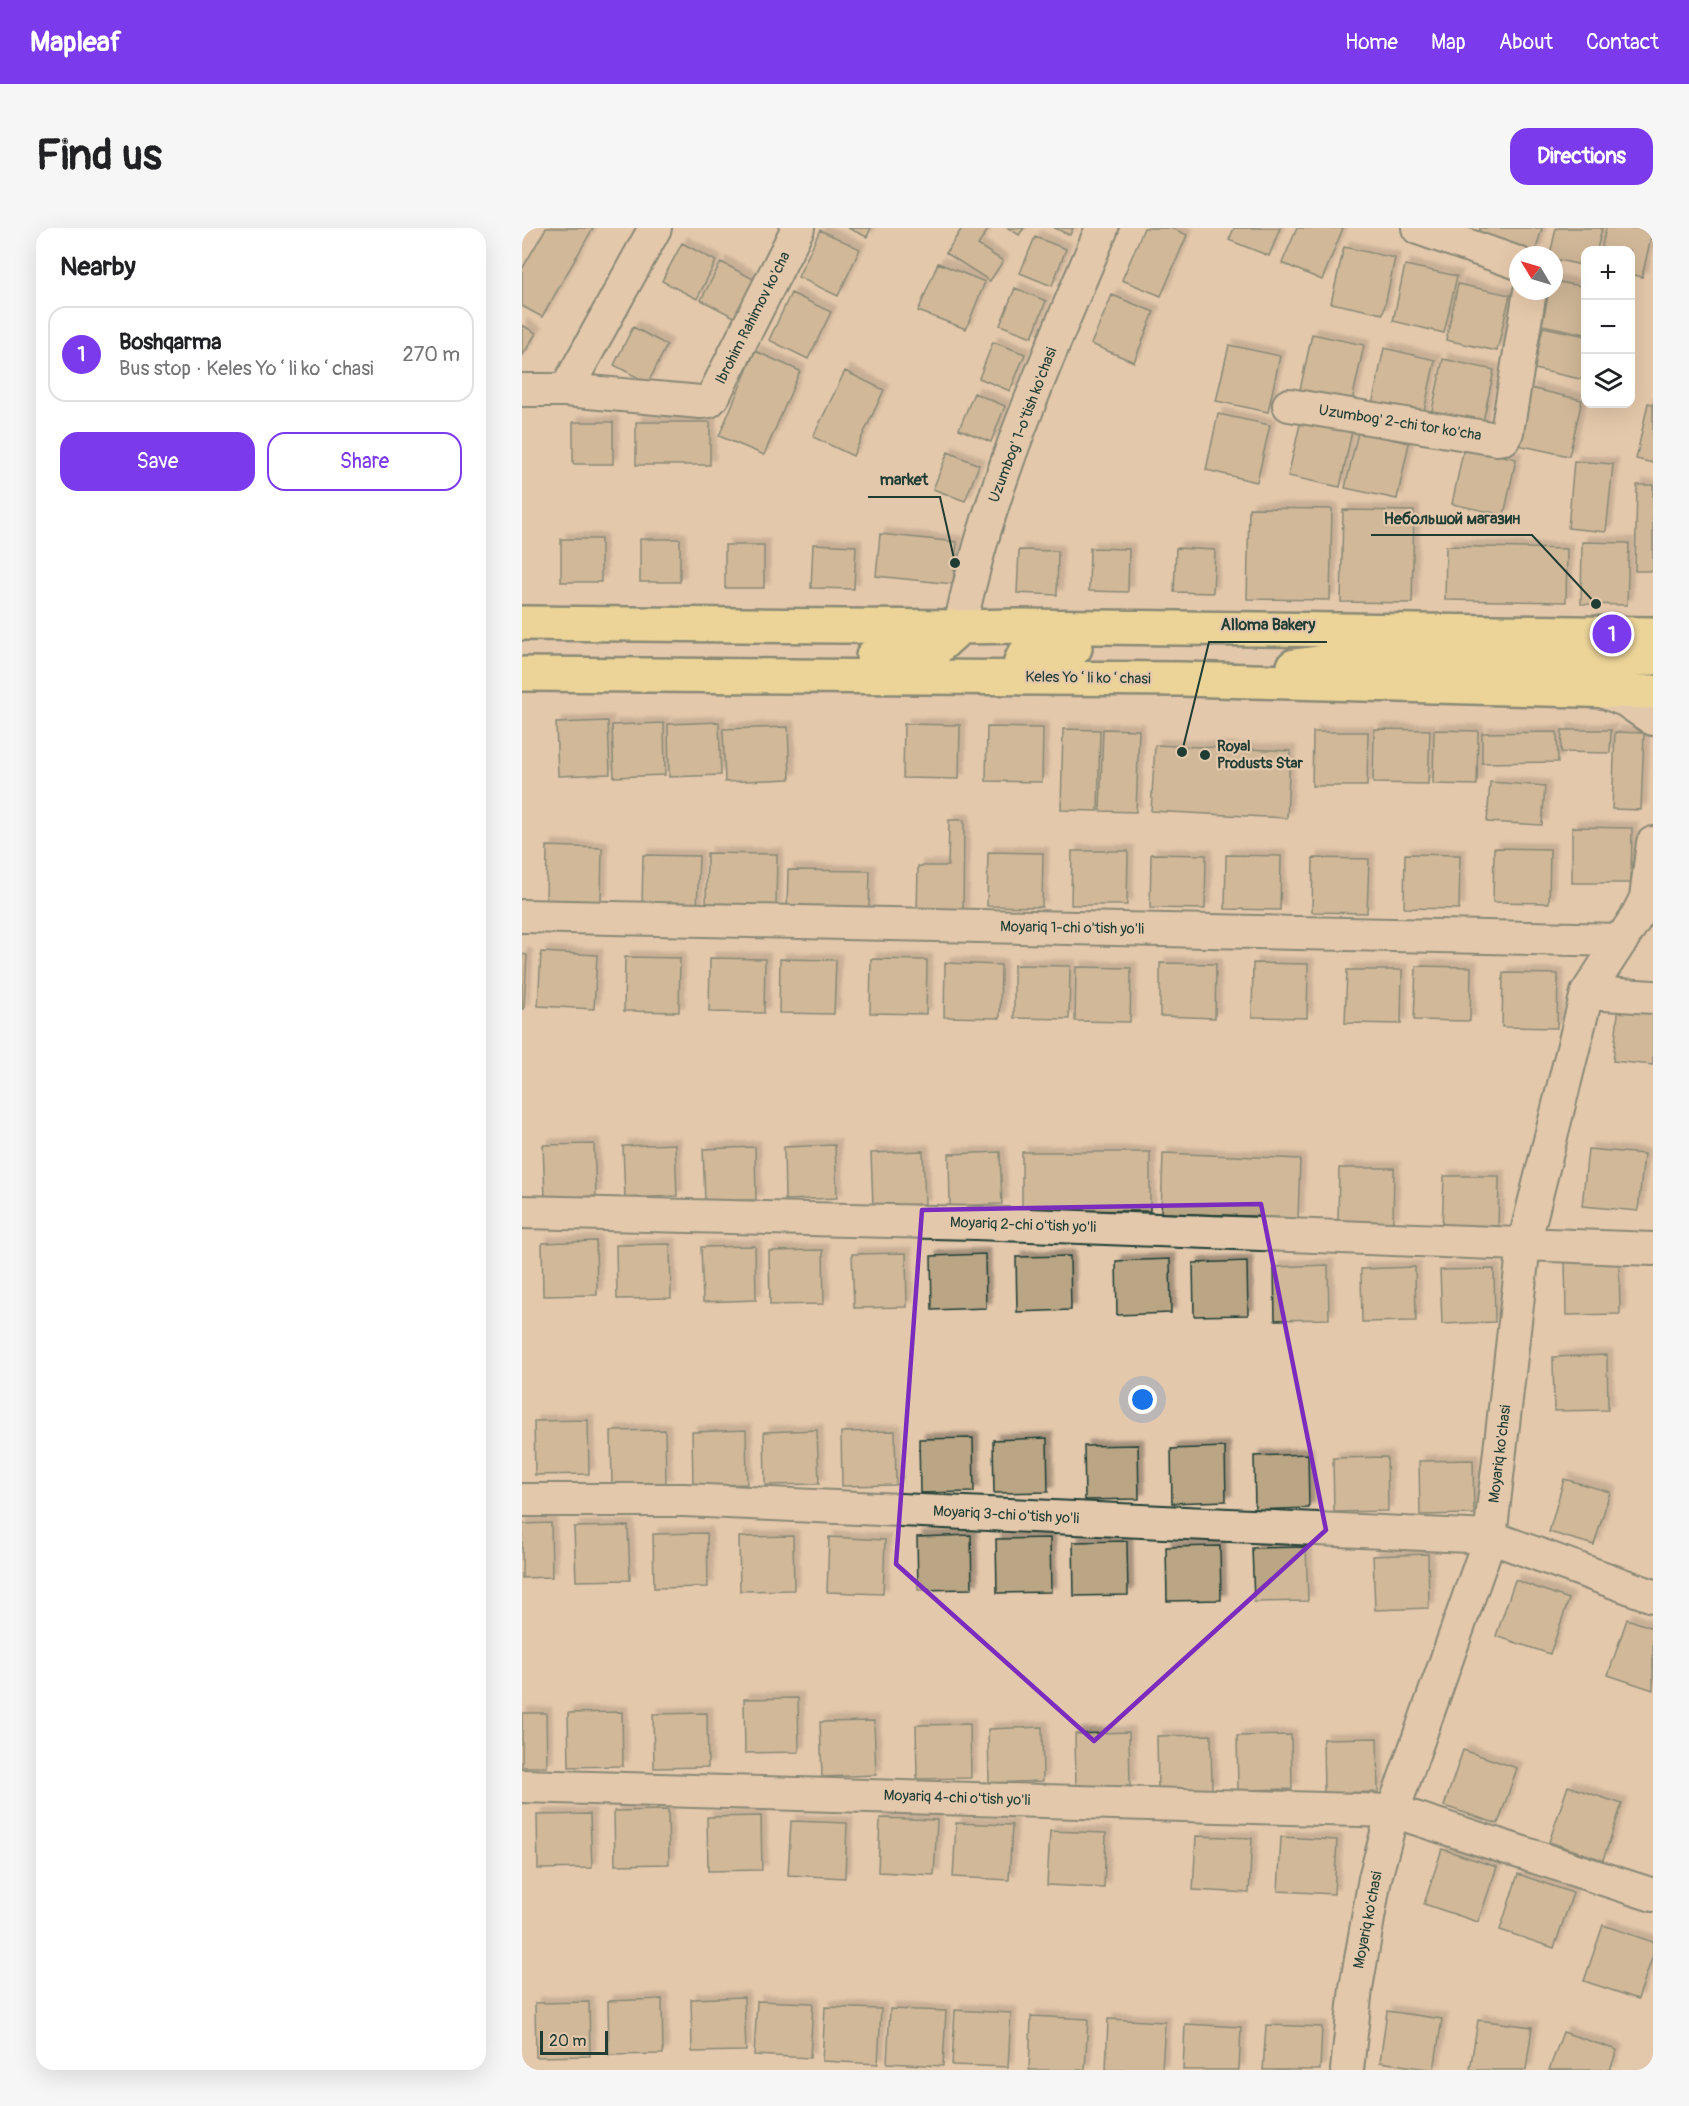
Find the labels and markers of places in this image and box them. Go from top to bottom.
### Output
callout: market [868,463,940,497]
callout: Небольшой магазин [1371,501,1532,535]
callout: Alloma Bakery [1209,608,1327,642]
pin: 1 [1592,612,1632,656]
place label: Royal Produsts Star [1217,737,1303,773]
marker: Royal Produsts Star [1198,748,1212,762]

